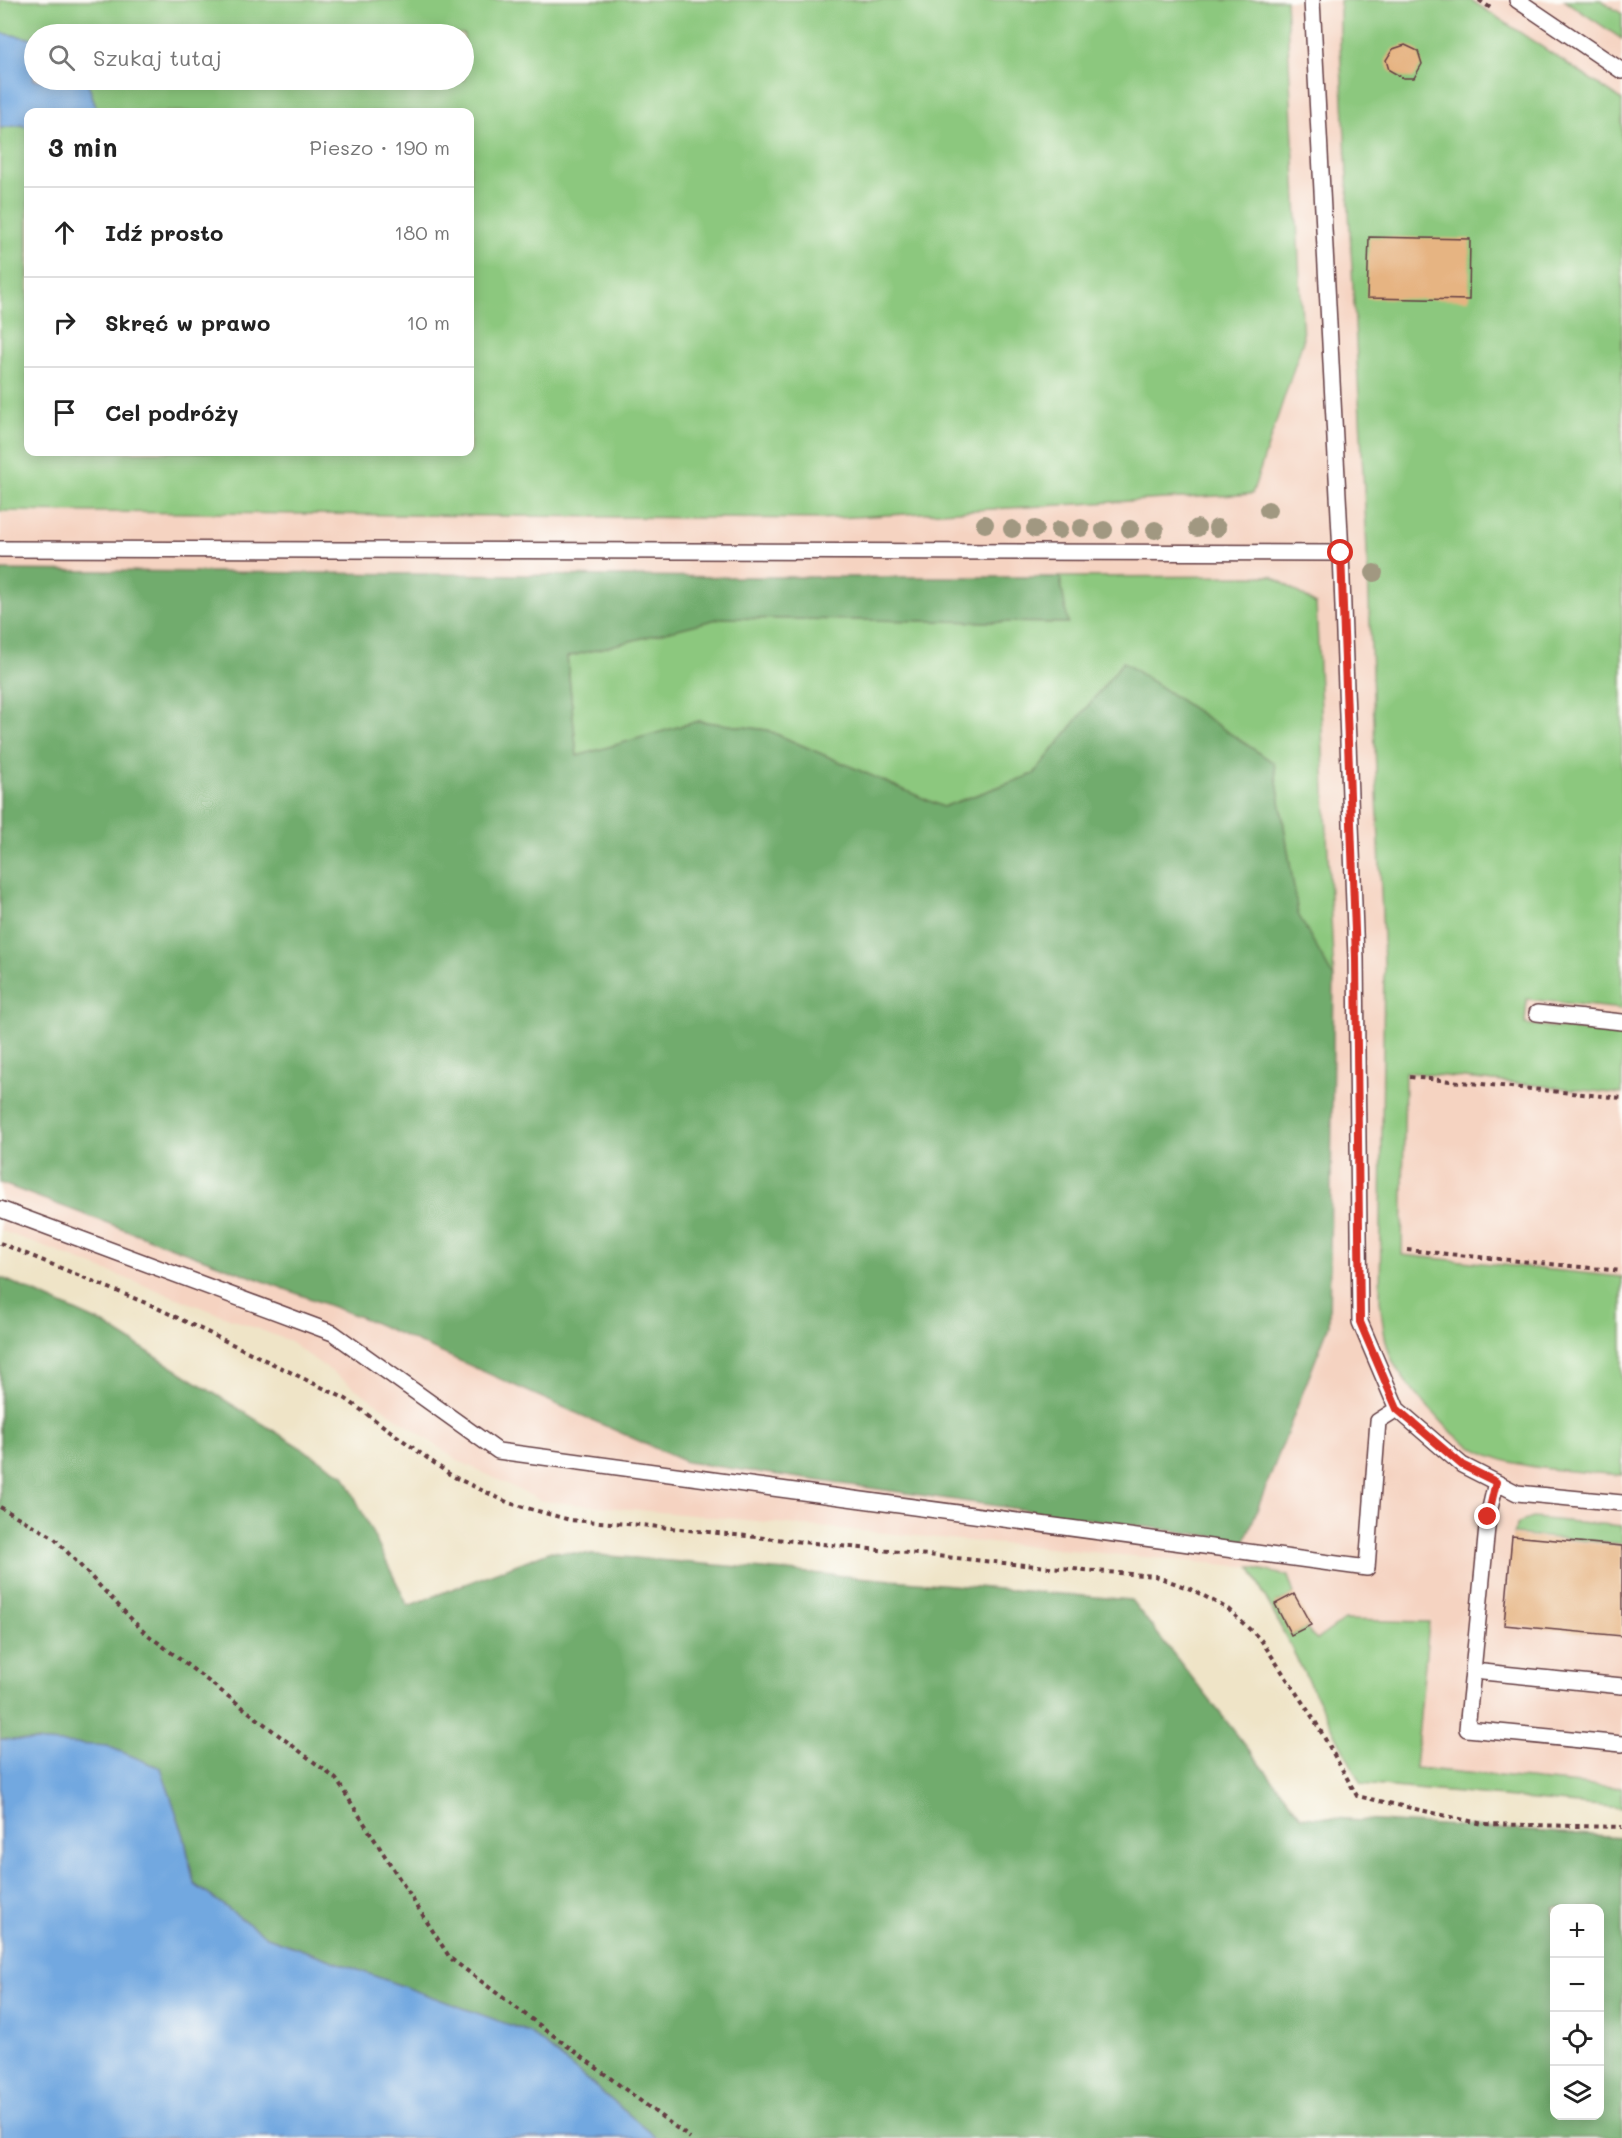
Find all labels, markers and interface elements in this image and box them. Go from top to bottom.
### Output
search box [24,24,474,90]
icon: search [45,41,78,74]
text: Szukaj tutaj [93,43,222,72]
text: 3 min [48,130,117,164]
text: Pieszo · 190 m [310,134,450,160]
icon: ahead [48,216,81,249]
text: Idź prosto [105,218,223,247]
text: 180 m [394,219,450,245]
icon: right [48,306,81,339]
text: Skręć w prawo [105,308,270,337]
text: 10 m [406,309,450,335]
icon: arrive [48,396,81,429]
text: Cel podróży [105,398,239,427]
route start [1327,539,1353,565]
route end [1474,1503,1500,1529]
map controls [1550,1904,1604,2120]
button: + [1550,1904,1604,1958]
button: − [1550,1958,1604,2012]
button: locate [1550,2012,1604,2066]
button: layers [1550,2066,1604,2120]

